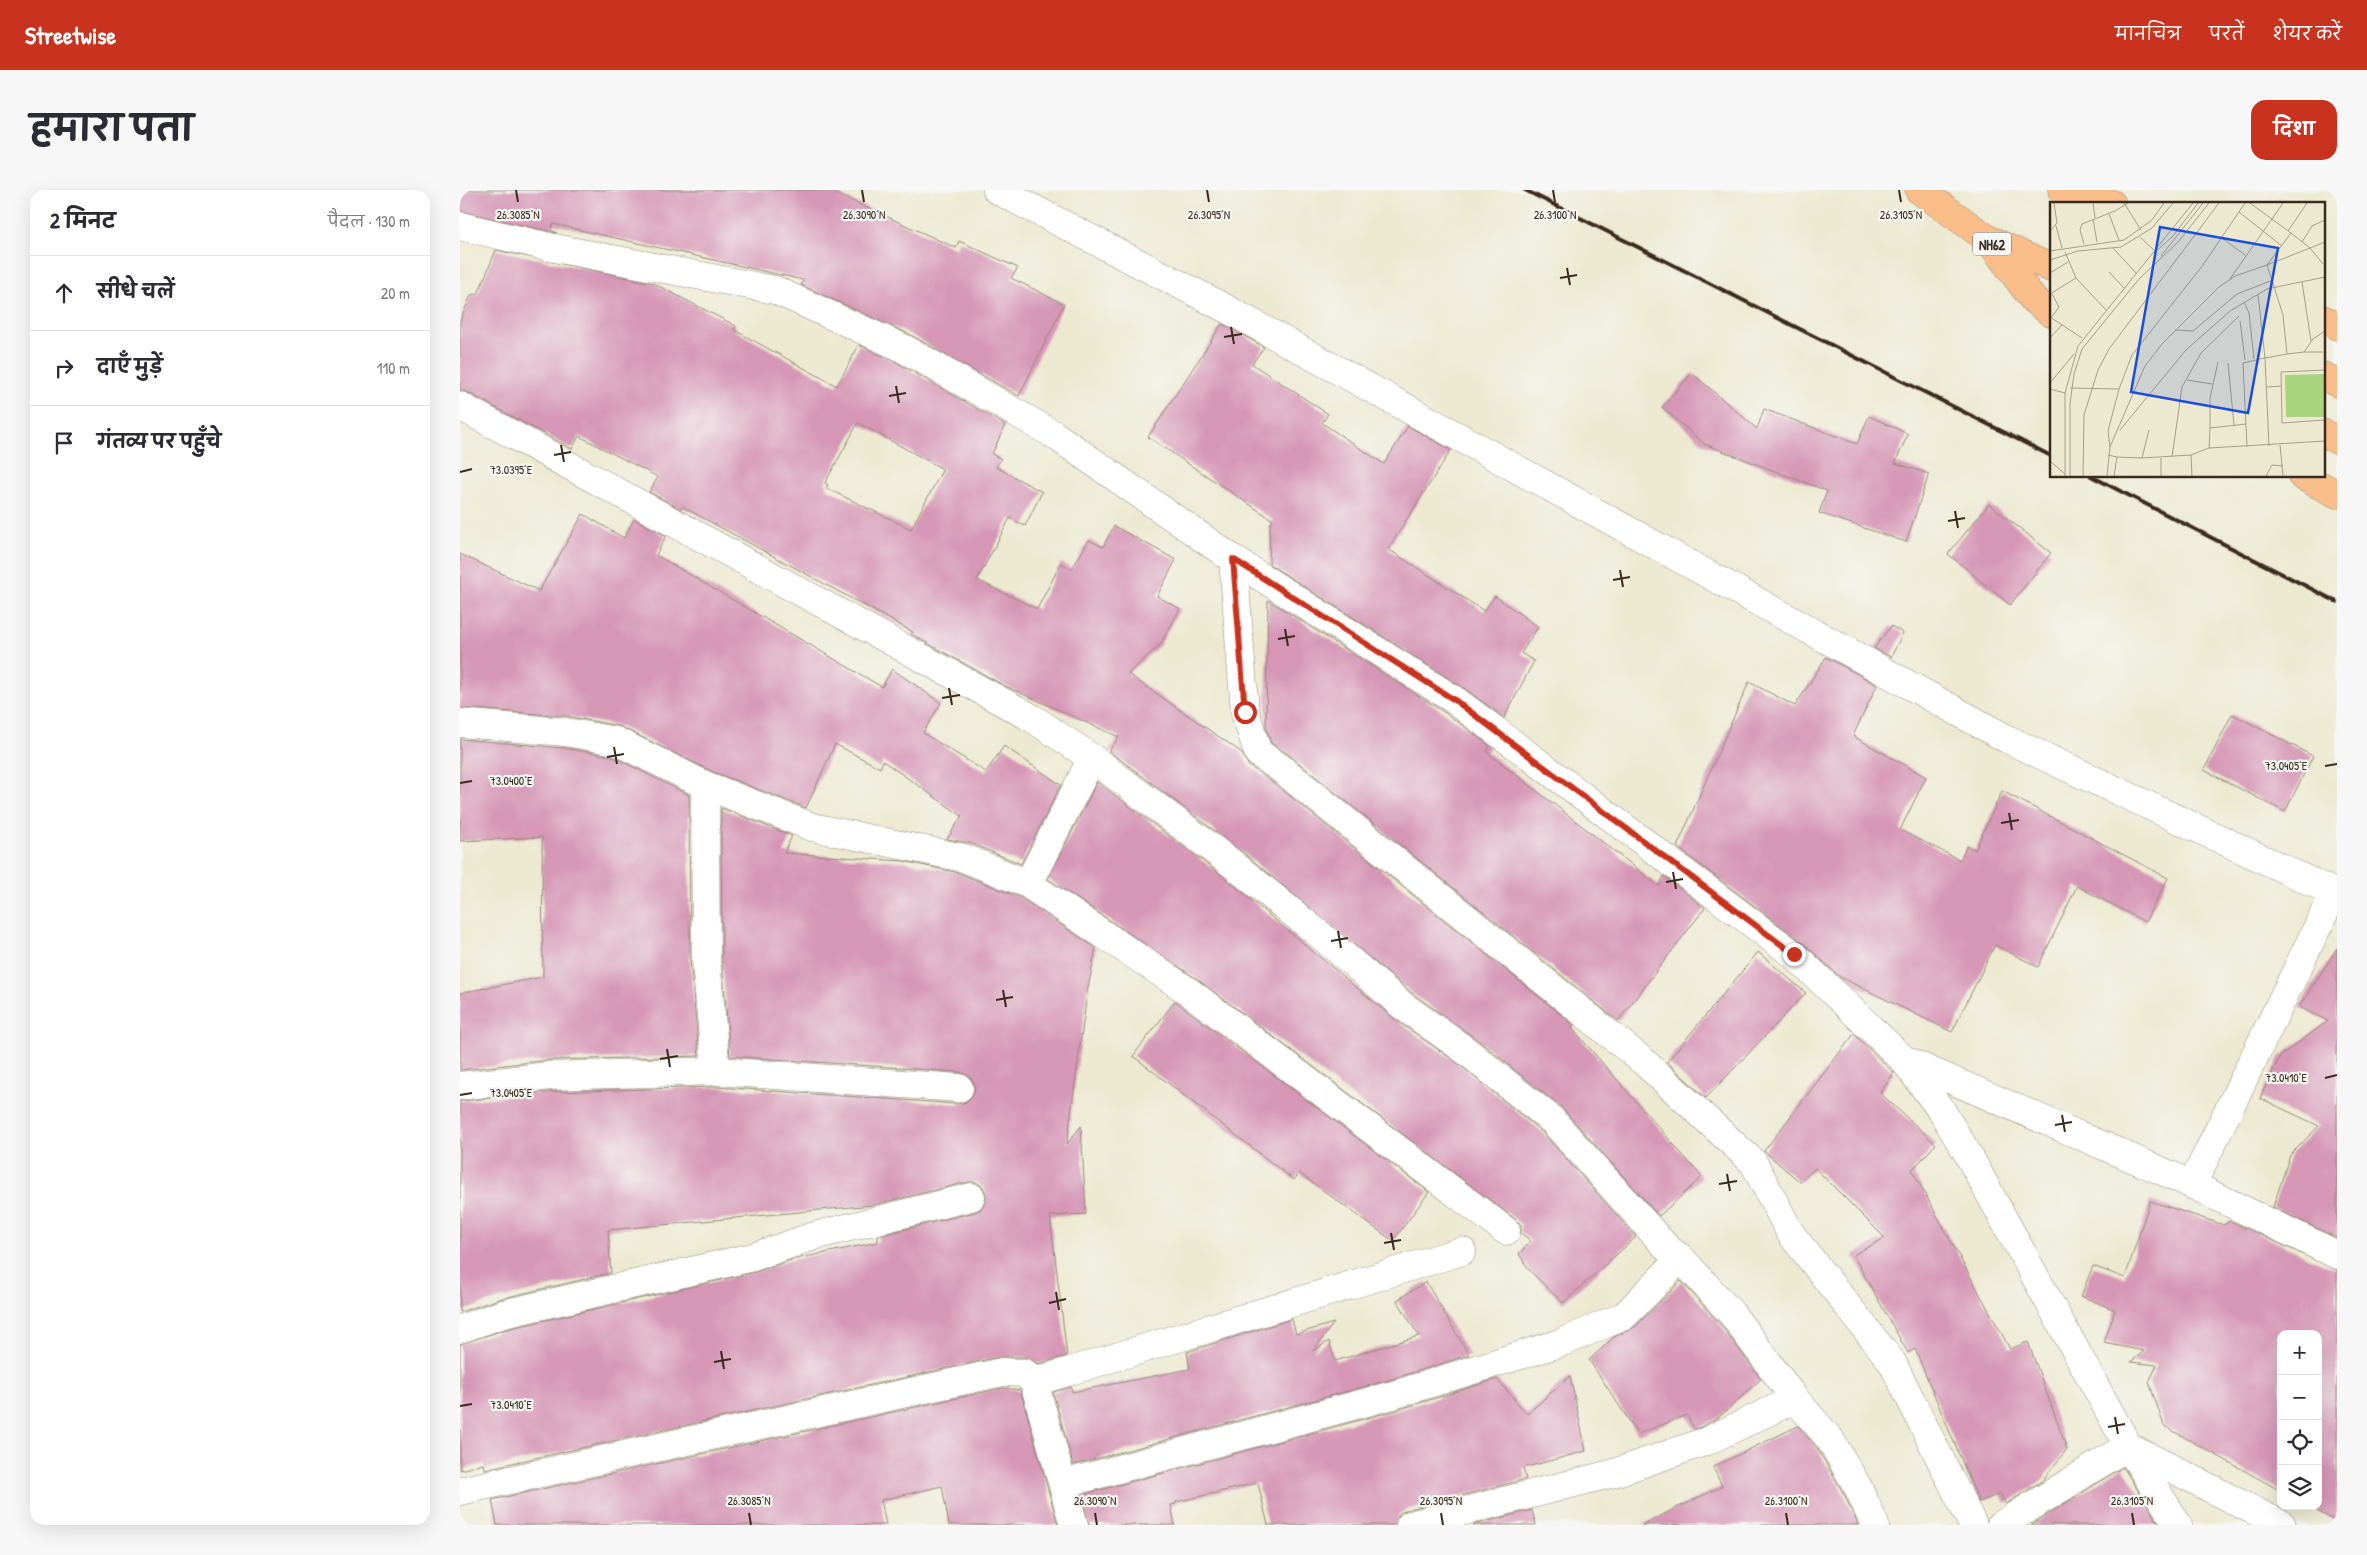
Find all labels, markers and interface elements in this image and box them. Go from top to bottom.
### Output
text: Streetwise [25,19,116,51]
text: मानचित्र [2115,21,2181,46]
text: परतें [2209,21,2244,46]
text: शेयर करें [2272,21,2342,46]
button: दिशा [2251,100,2337,160]
text: हमारा पता [30,104,194,151]
inset map [2050,202,2324,478]
text: 2 मिनट [50,206,116,235]
text: 26.3085°N [496,206,540,223]
text: 26.3090°N [843,206,885,223]
text: 26.3095°N [1188,206,1230,223]
text: 26.3100°N [1534,206,1576,223]
text: 26.3105°N [1880,206,1922,223]
text: पैदल · 130 m [328,210,410,232]
road number: NH62 [1973,232,2011,256]
text: सीधे चलें [97,278,174,304]
icon: ahead [50,279,78,307]
text: 20 m [381,282,410,304]
text: दाएँ मुड़ें [97,353,163,379]
icon: right [50,354,78,382]
text: 110 m [377,357,410,379]
text: गंतव्य पर पहुँचे [97,428,221,454]
icon: arrive [50,429,78,457]
text: 73.0395°E [490,461,533,478]
route start [1234,701,1257,724]
text: 73.0405°E [2265,757,2308,774]
text: 73.0400°E [490,772,533,789]
route end [1783,943,1806,966]
text: 73.0410°E [2265,1069,2307,1086]
text: 73.0405°E [490,1084,533,1101]
map controls [2277,1330,2322,1510]
button: + [2277,1330,2322,1375]
button: − [2277,1375,2322,1420]
text: 73.0410°E [490,1396,532,1413]
button: locate [2277,1420,2322,1465]
button: layers [2277,1465,2322,1510]
text: 26.3085°N [727,1492,771,1509]
text: 26.3090°N [1074,1492,1116,1509]
text: 26.3095°N [1420,1492,1462,1509]
text: 26.3100°N [1765,1492,1807,1509]
text: 26.3105°N [2111,1492,2153,1509]

